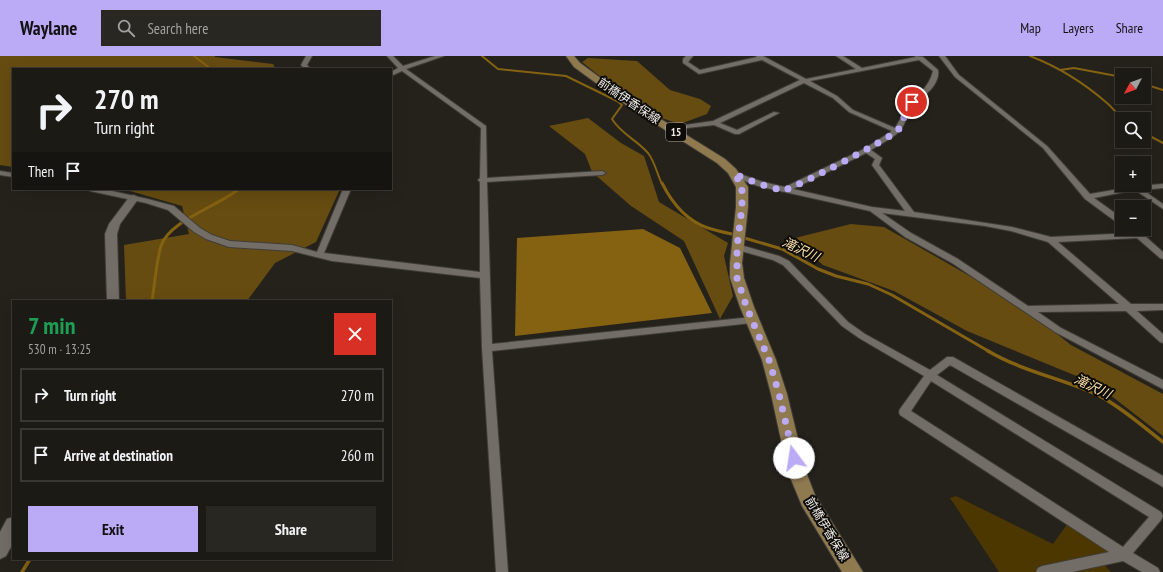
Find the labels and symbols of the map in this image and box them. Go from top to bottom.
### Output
north arrow [1115,68,1151,104]
street label: 前橋伊香保線 [595,74,663,127]
pin [895,85,929,119]
road number: 15 [666,123,686,141]
water label: 滝沢川 [780,233,824,267]
water label: 滝沢川 [1072,370,1116,404]
position arrow [773,437,815,479]
street label: 前橋伊香保線 [802,494,852,563]

